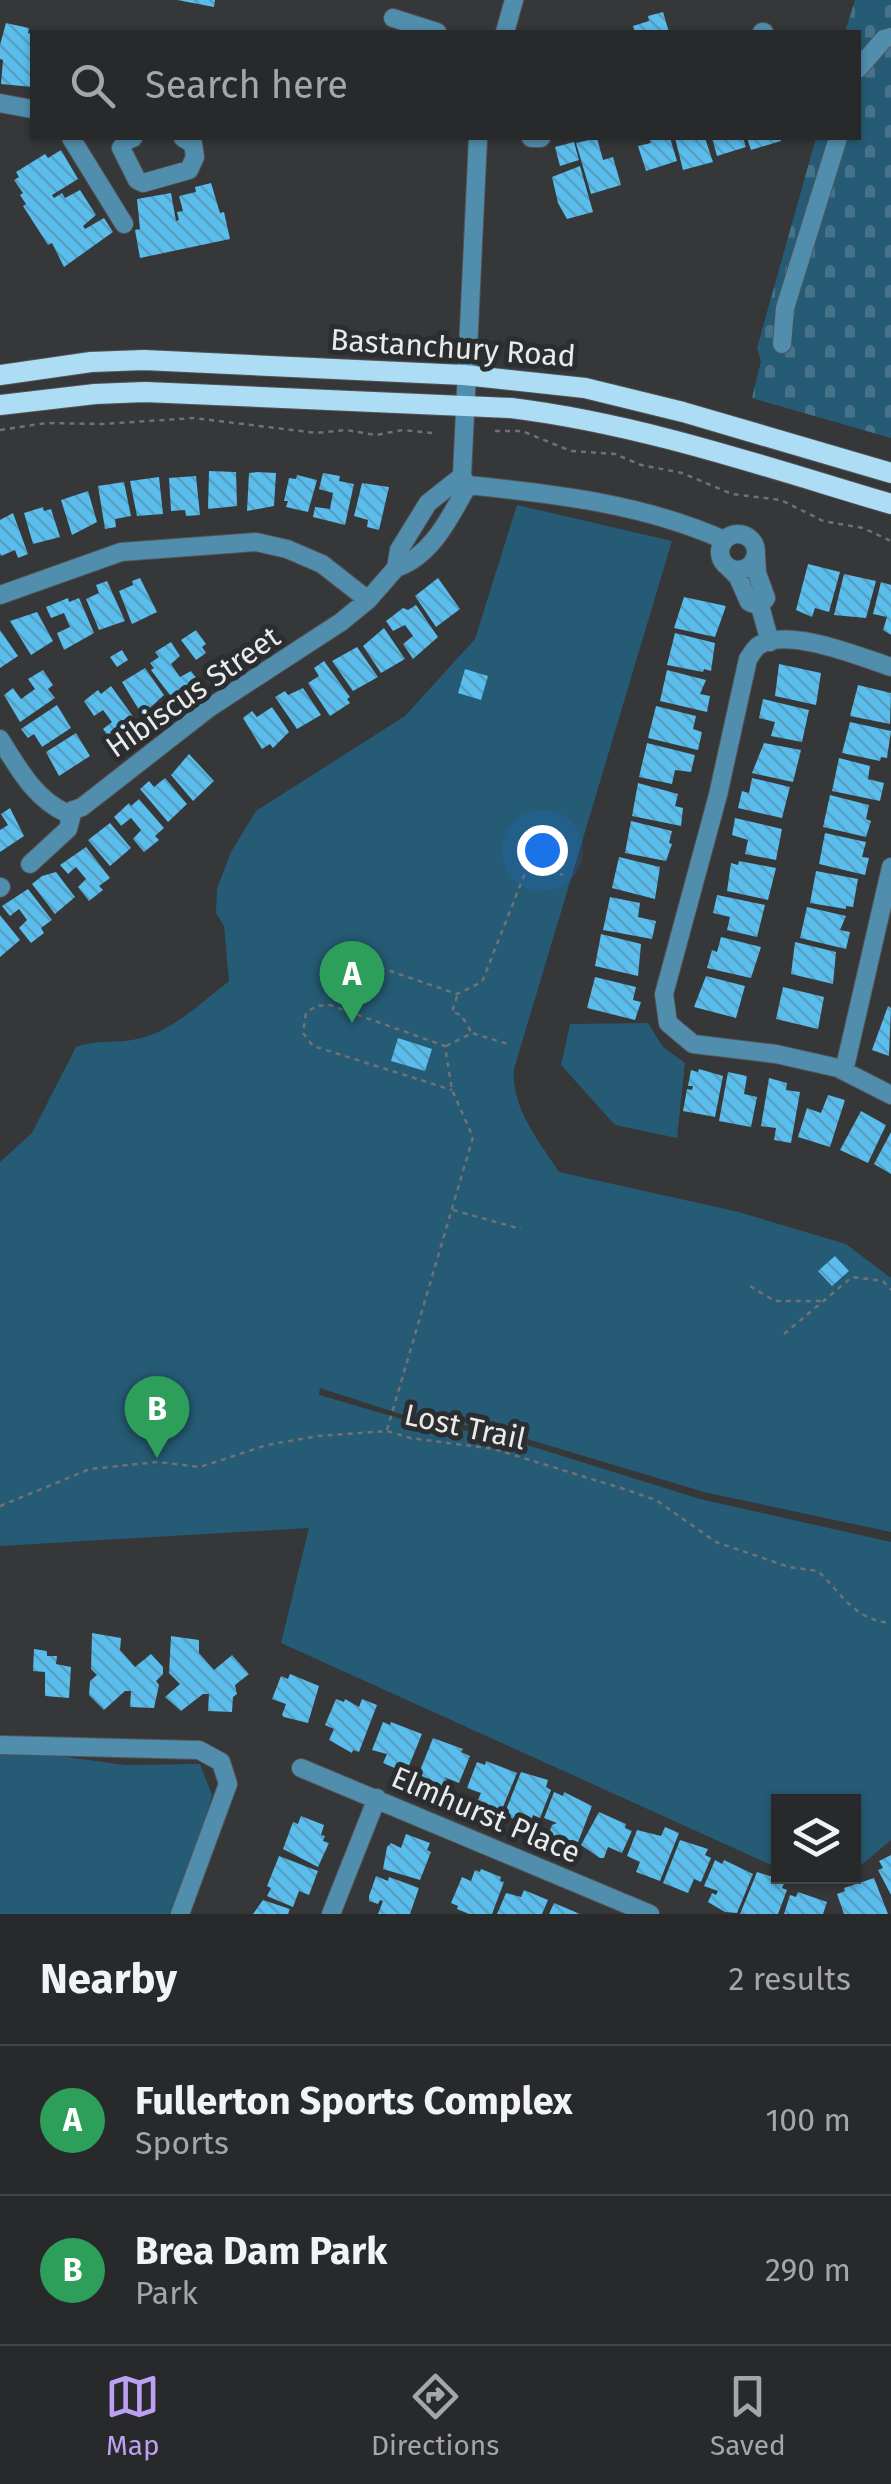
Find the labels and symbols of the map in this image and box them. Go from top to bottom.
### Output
street label: Bastanchury Road [329,321,577,375]
street label: Hibiscus Street [99,619,287,765]
your location [517,825,568,876]
pin: A [320,940,384,1023]
pin: B [124,1376,190,1458]
street label: Lost Trail [401,1397,529,1457]
street label: Elmhurst Place [386,1759,586,1871]

